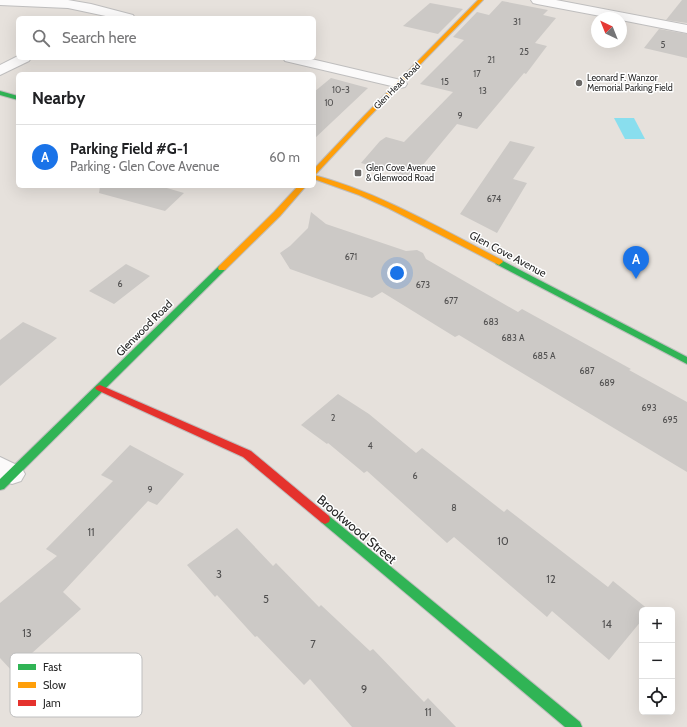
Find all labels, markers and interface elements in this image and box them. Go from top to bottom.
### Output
north arrow [591,12,627,48]
search box [16,16,316,60]
house number: 31 [513,16,521,27]
icon: search [30,27,52,49]
text: Search here [62,29,137,47]
house number: 5 [661,39,666,50]
house number: 25 [519,46,529,57]
house number: 21 [487,54,495,65]
street label: Glen Head Road [371,60,422,111]
house number: 17 [473,68,481,79]
place label: Leonard F. Wanzor Memorial Parking Field [587,72,673,93]
house number: 15 [441,76,449,87]
marker: Leonard F. Wanzor Memorial Parking Field [574,78,584,88]
house number: 10-3 [332,84,350,95]
house number: 13 [479,85,487,96]
text: Nearby [32,88,85,108]
house number: 10 [324,97,334,108]
house number: 9 [457,110,463,121]
text: Parking Field #G-1 [70,140,188,158]
text: A [41,149,49,165]
text: 60 m [269,149,300,165]
text: Parking · Glen Cove Avenue [70,158,219,174]
place label: Glen Cove Avenue & Glenwood Road [366,162,436,183]
marker: Glen Cove Avenue & Glenwood Road [353,168,363,178]
house number: 674 [487,193,501,204]
street label: Glen Cove Avenue [467,228,549,280]
pin: A [623,246,649,279]
house number: 671 [345,251,357,262]
your location [387,263,407,283]
house number: 6 [117,278,123,289]
house number: 673 [416,279,430,290]
house number: 677 [444,295,459,306]
street label: Glenwood Road [113,297,175,359]
house number: 683 [483,316,499,327]
house number: 683 A [501,332,525,343]
house number: 685 A [532,350,556,361]
house number: 687 [579,365,595,376]
house number: 689 [599,377,615,388]
house number: 693 [641,402,657,413]
house number: 2 [331,412,336,423]
house number: 695 [662,414,678,425]
house number: 4 [367,440,373,451]
house number: 6 [412,470,418,481]
house number: 9 [147,484,153,495]
street label: Brookwood Street [314,491,401,567]
house number: 8 [451,502,457,513]
house number: 11 [87,525,95,539]
house number: 10 [497,534,509,548]
house number: 3 [216,567,222,581]
house number: 12 [546,572,556,586]
house number: 5 [263,592,269,606]
map controls [639,607,675,715]
button: + [639,607,675,643]
house number: 14 [602,617,613,631]
house number: 13 [22,626,32,640]
house number: 7 [310,637,316,651]
button: − [639,643,675,679]
legend [10,653,142,717]
text: Fast [43,660,62,674]
text: Slow [43,678,66,692]
button: locate [639,679,675,715]
house number: 9 [361,682,367,696]
text: Jam [42,696,61,710]
house number: 11 [424,705,432,719]

